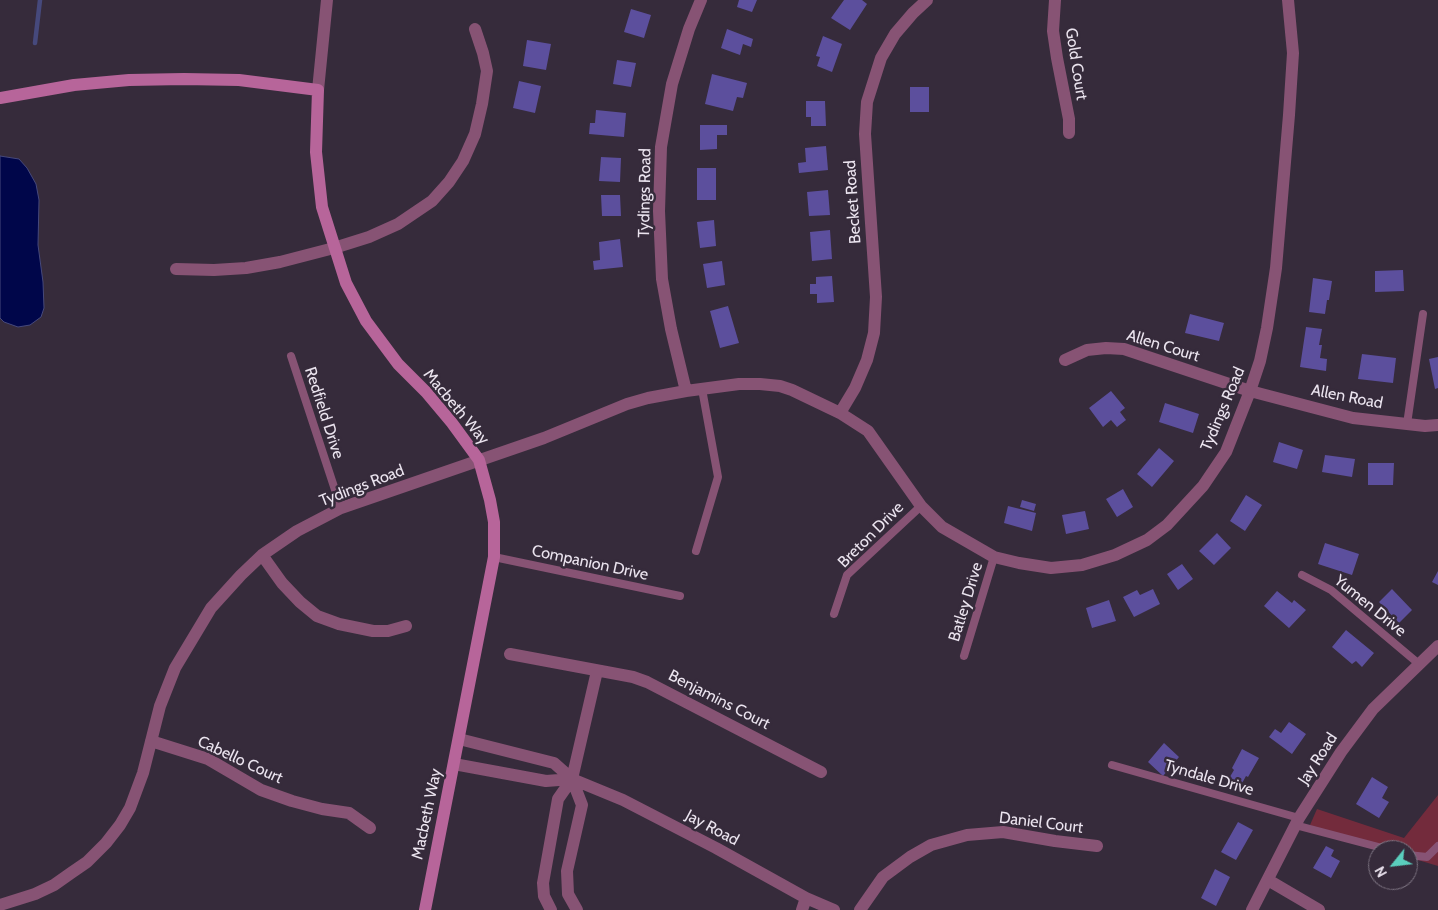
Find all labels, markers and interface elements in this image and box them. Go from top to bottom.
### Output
street label: Gold Court [1061,26,1091,102]
street label: Tydings Road [635,148,655,238]
street label: Becket Road [841,160,865,244]
street label: Allen Court [1124,326,1202,366]
street label: Tydings Road [1197,364,1249,454]
street label: Redfield Drive [300,365,348,461]
street label: Macbeth Way [419,365,493,449]
street label: Allen Road [1310,381,1384,413]
street label: Tydings Road [317,461,407,511]
street label: Breton Drive [834,498,908,572]
street label: Companion Drive [530,541,650,585]
street label: Batley Drive [945,560,987,644]
street label: Yumen Drive [1330,571,1410,641]
street label: Benjamins Court [665,666,773,734]
street label: Jay Road [1294,730,1342,788]
street label: Cabello Court [194,732,286,788]
street label: Tyndale Drive [1162,756,1256,800]
street label: Macbeth Way [408,767,446,861]
street label: Jay Road [682,806,742,850]
street label: Daniel Court [998,808,1084,838]
north arrow [1368,840,1418,890]
text: N [1370,863,1391,880]

